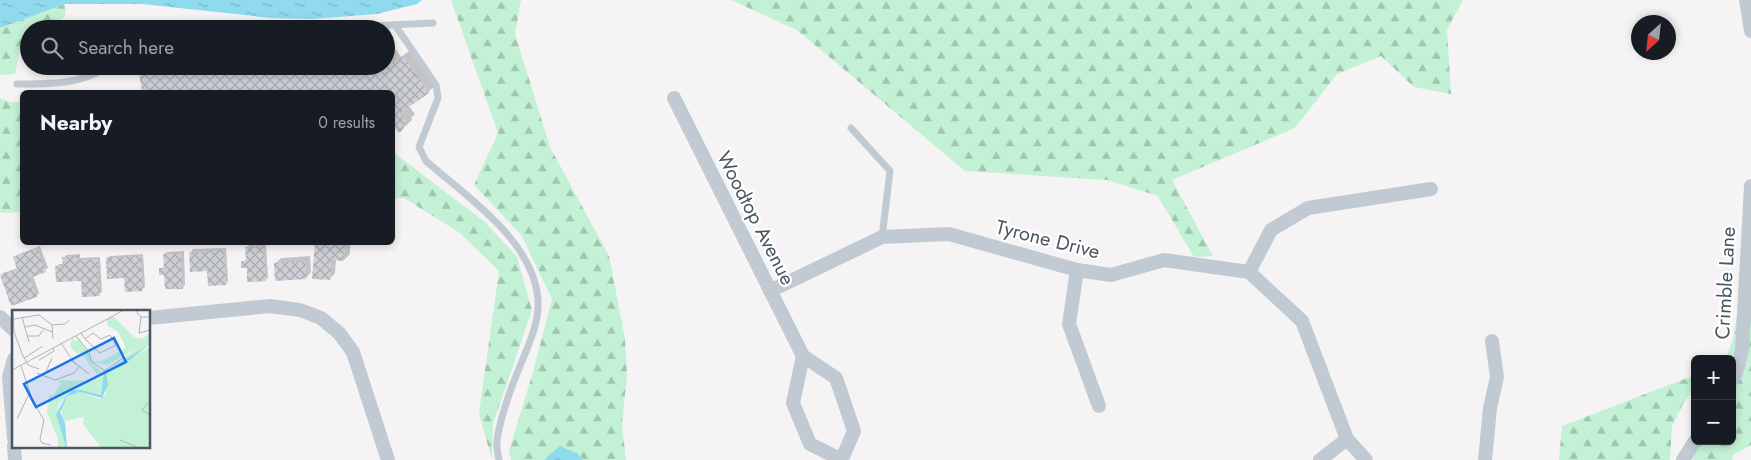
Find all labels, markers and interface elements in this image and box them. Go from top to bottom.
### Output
north arrow [1631,15,1676,60]
search box [20,20,395,75]
icon: search [38,34,66,62]
text: Search here [78,34,174,61]
text: Nearby [40,108,112,138]
text: 0 results [318,111,375,134]
street label: Woodtop Avenue [709,146,802,290]
street label: Tyrone Drive [993,213,1103,266]
street label: Crimble Lane [1708,226,1743,340]
inset map [12,310,150,448]
map controls [1691,355,1736,445]
button: + [1691,355,1736,400]
button: − [1691,400,1736,445]

